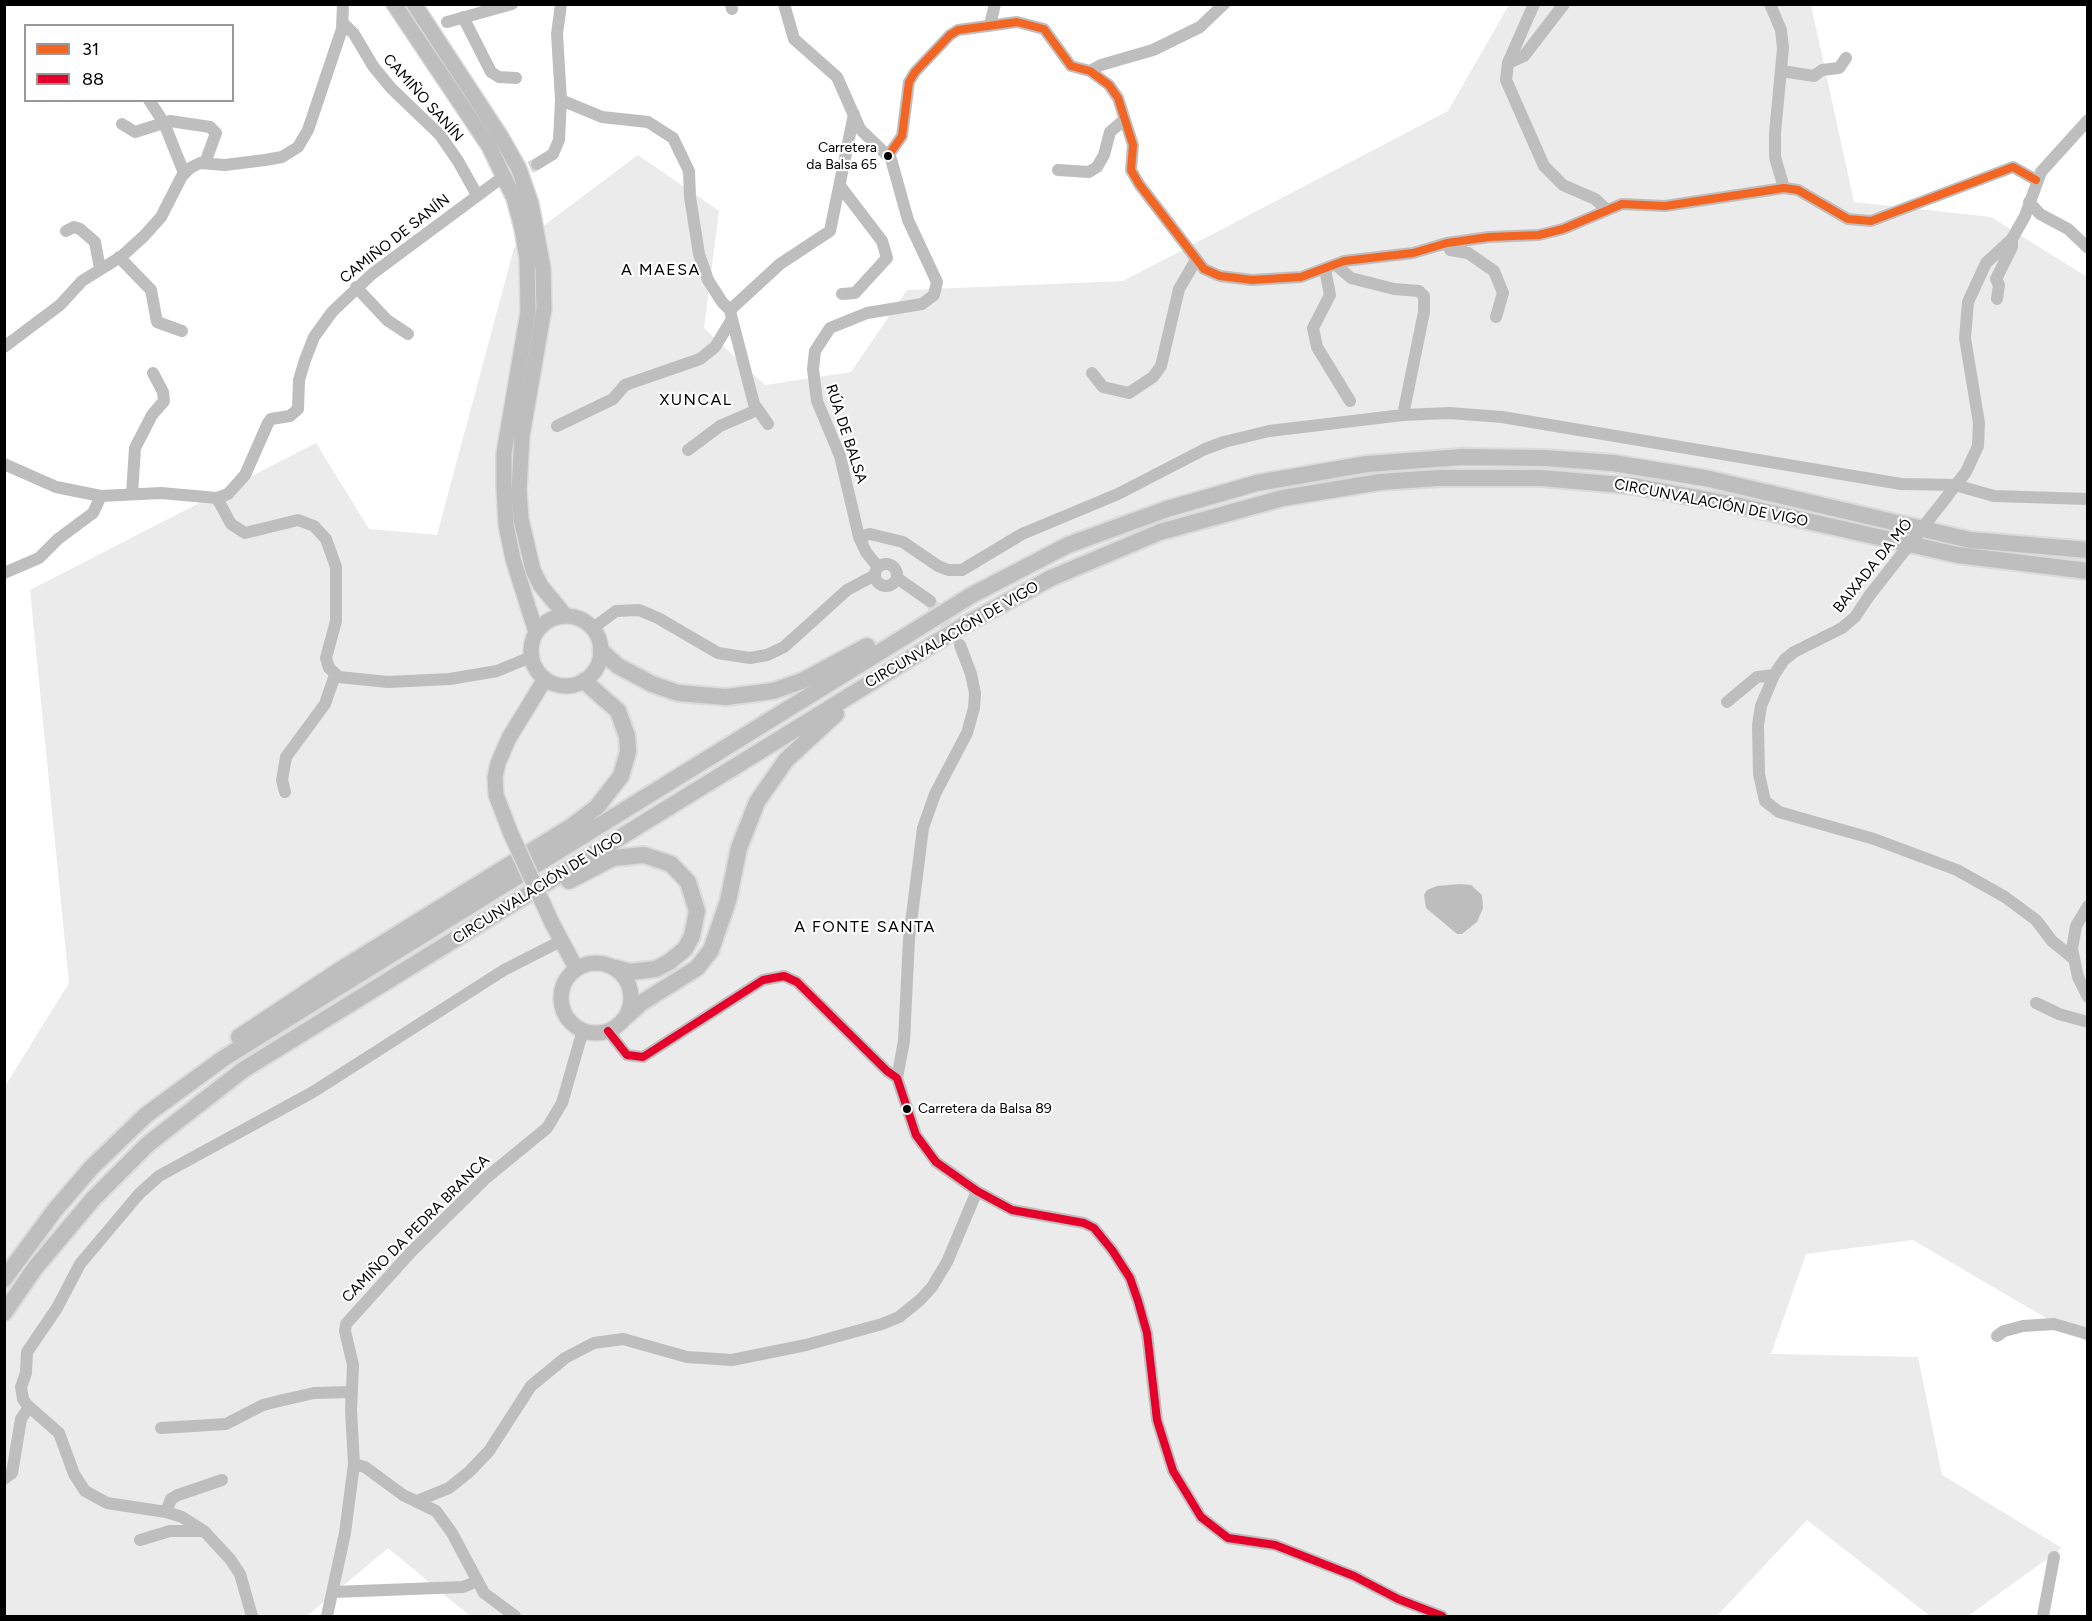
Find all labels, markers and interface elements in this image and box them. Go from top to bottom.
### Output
legend [24,24,234,102]
text: 31 [82,38,99,60]
street label: CAMIÑO SANÍN [379,51,467,145]
text: 88 [82,68,104,90]
place label: Carretera da Balsa 65 [806,140,877,172]
marker: Carretera da Balsa 65 [882,150,894,162]
street label: CAMIÑO DE SANÍN [337,191,453,287]
district label: A MAESA [621,260,701,280]
street label: RÚA DE BALSA [821,382,871,486]
district label: XUNCAL [659,390,733,410]
street label: CIRCUNVALACIÓN DE VIGO [1613,475,1809,531]
street label: BAIXADA DA MÓ [1830,515,1916,617]
street label: CIRCUNVALACIÓN DE VIGO [862,578,1042,692]
street label: CIRCUNVALACIÓN DE VIGO [450,828,626,948]
district label: A FONTE SANTA [794,917,936,937]
place label: Carretera da Balsa 89 [918,1101,1052,1117]
marker: Carretera da Balsa 89 [901,1103,913,1115]
street label: CAMIÑO DA PEDRA BRANCA [338,1151,494,1307]

